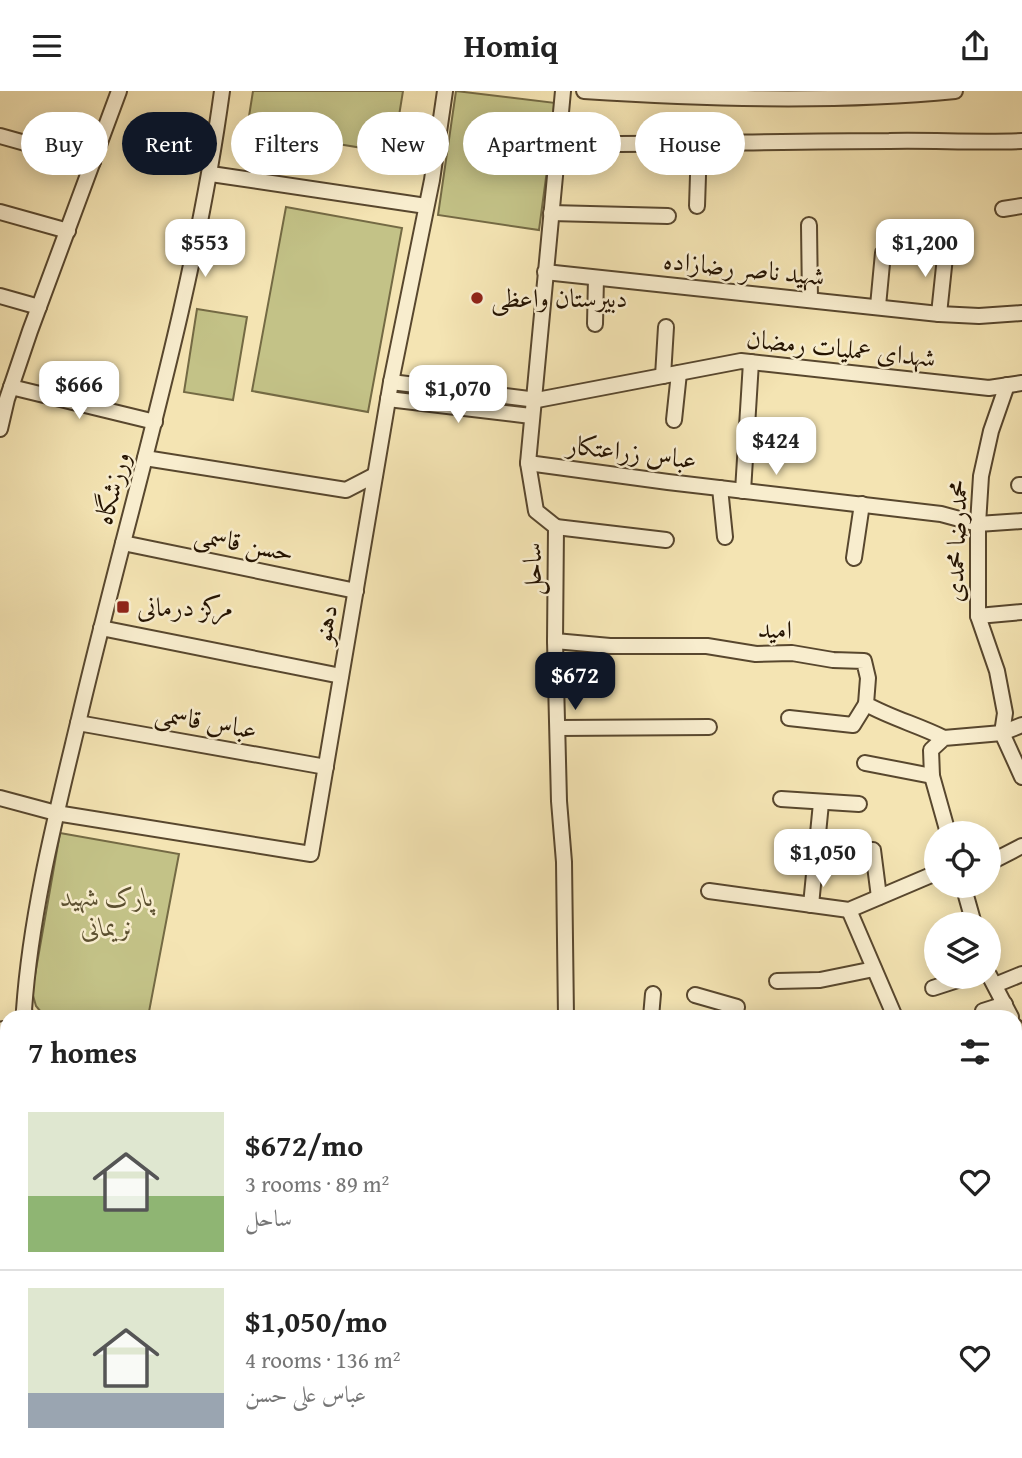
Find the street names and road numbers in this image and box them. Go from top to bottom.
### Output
street label: شهید ناصر رضازاده [662,240,827,295]
street label: شهدای عملیات رمضان [745,318,938,377]
street label: عباس زراعتکار [562,424,699,479]
street label: ورزشگاه [83,447,140,529]
street label: محمدرضا محمدی [934,479,977,603]
street label: حسن قاسمی [191,514,297,571]
street label: ساحل [512,542,551,596]
street label: دهنو [301,601,347,649]
street label: امید [757,608,793,649]
street label: عباس قاسمی [152,692,260,749]

